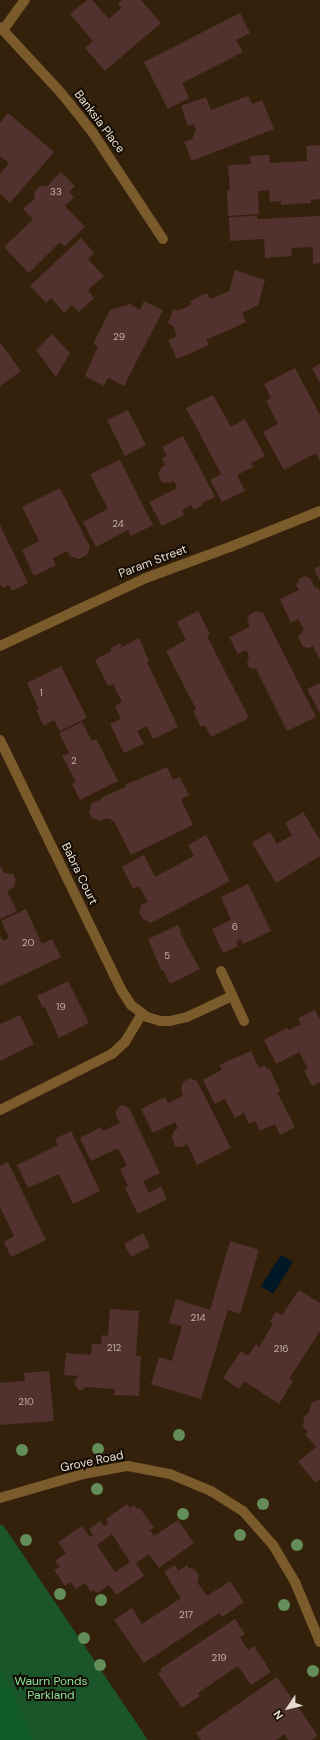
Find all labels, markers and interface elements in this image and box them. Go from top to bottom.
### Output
street label: Banksia Place [71,88,127,156]
house number: 33 [50,186,62,198]
house number: 29 [113,331,125,343]
house number: 24 [112,518,124,530]
street label: Param Street [117,542,189,582]
house number: 1 [39,687,43,699]
house number: 2 [71,755,77,767]
street label: Babra Court [58,841,100,907]
house number: 6 [232,921,238,933]
house number: 20 [22,937,34,949]
house number: 5 [164,950,170,962]
house number: 19 [56,1001,66,1013]
house number: 214 [191,1312,205,1324]
house number: 212 [107,1342,121,1354]
house number: 216 [273,1343,289,1355]
house number: 210 [18,1396,34,1408]
street label: Grove Road [59,1448,125,1476]
house number: 217 [179,1609,193,1621]
house number: 219 [211,1652,227,1664]
park label: Waurn Ponds Parkland [14,1675,88,1703]
north arrow [268,1688,308,1728]
text: N [270,1708,286,1722]

